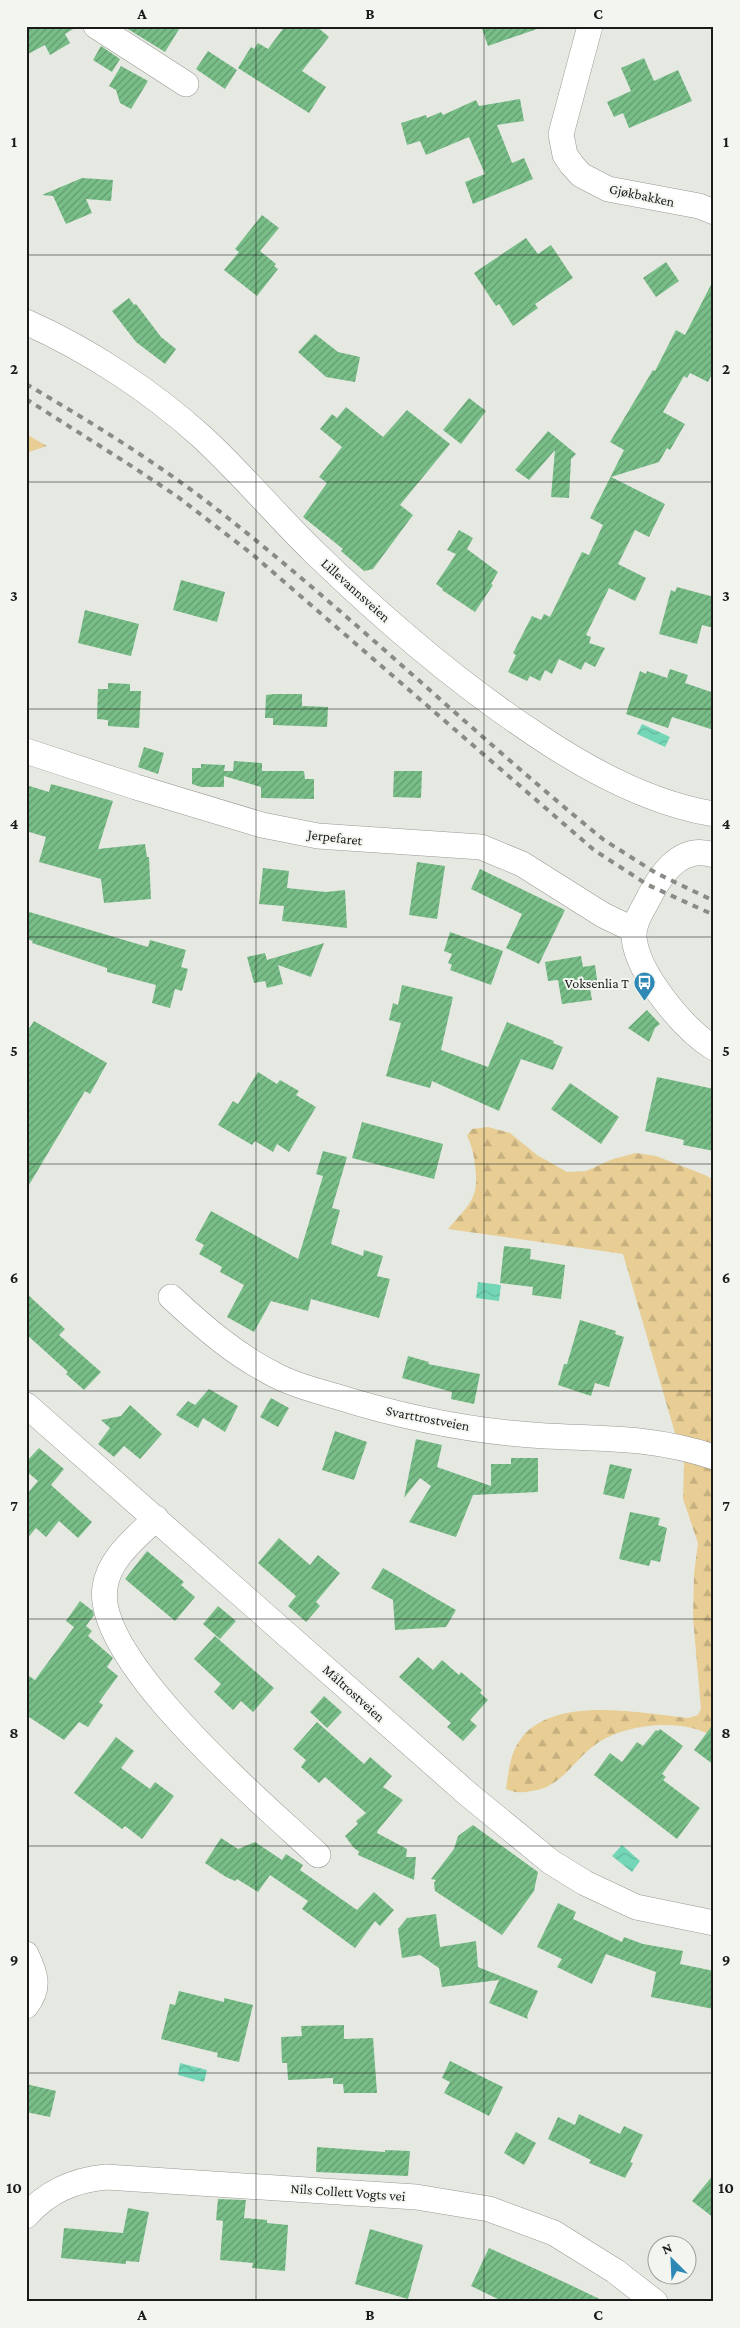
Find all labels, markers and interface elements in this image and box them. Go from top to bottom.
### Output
text: A [136,5,147,22]
text: B [365,5,375,22]
text: C [593,5,603,22]
text: 1 [11,133,17,150]
text: 1 [723,133,729,150]
street label: Gjøkbakken [608,180,677,211]
text: 2 [10,360,18,377]
text: 2 [722,360,730,377]
street label: Lillevannsveien [318,555,394,625]
text: 3 [10,587,18,604]
text: 3 [722,587,730,604]
text: 4 [10,815,19,832]
text: 4 [722,815,731,832]
street label: Jerpefaret [305,825,364,848]
bus stop icon: Voksenlia T [633,971,657,1002]
place label: Voksenlia T [565,975,629,991]
text: 5 [10,1042,18,1059]
text: 5 [722,1042,730,1059]
text: 6 [10,1269,18,1286]
text: 6 [722,1269,730,1286]
street label: Svarttrostveien [385,1402,472,1434]
text: 7 [10,1497,18,1514]
text: 7 [722,1497,730,1514]
street label: Måltrostveien [320,1661,389,1725]
text: 8 [9,1724,19,1741]
text: 8 [721,1724,731,1741]
text: 9 [10,1951,18,1968]
text: 9 [722,1951,730,1968]
text: 10 [6,2179,22,2196]
text: 10 [718,2179,734,2196]
street label: Nils Collett Vogts vei [290,2180,406,2204]
north arrow [648,2236,698,2286]
text: N [659,2239,675,2257]
text: A [136,2306,147,2323]
text: B [365,2306,375,2323]
text: C [593,2306,603,2323]

